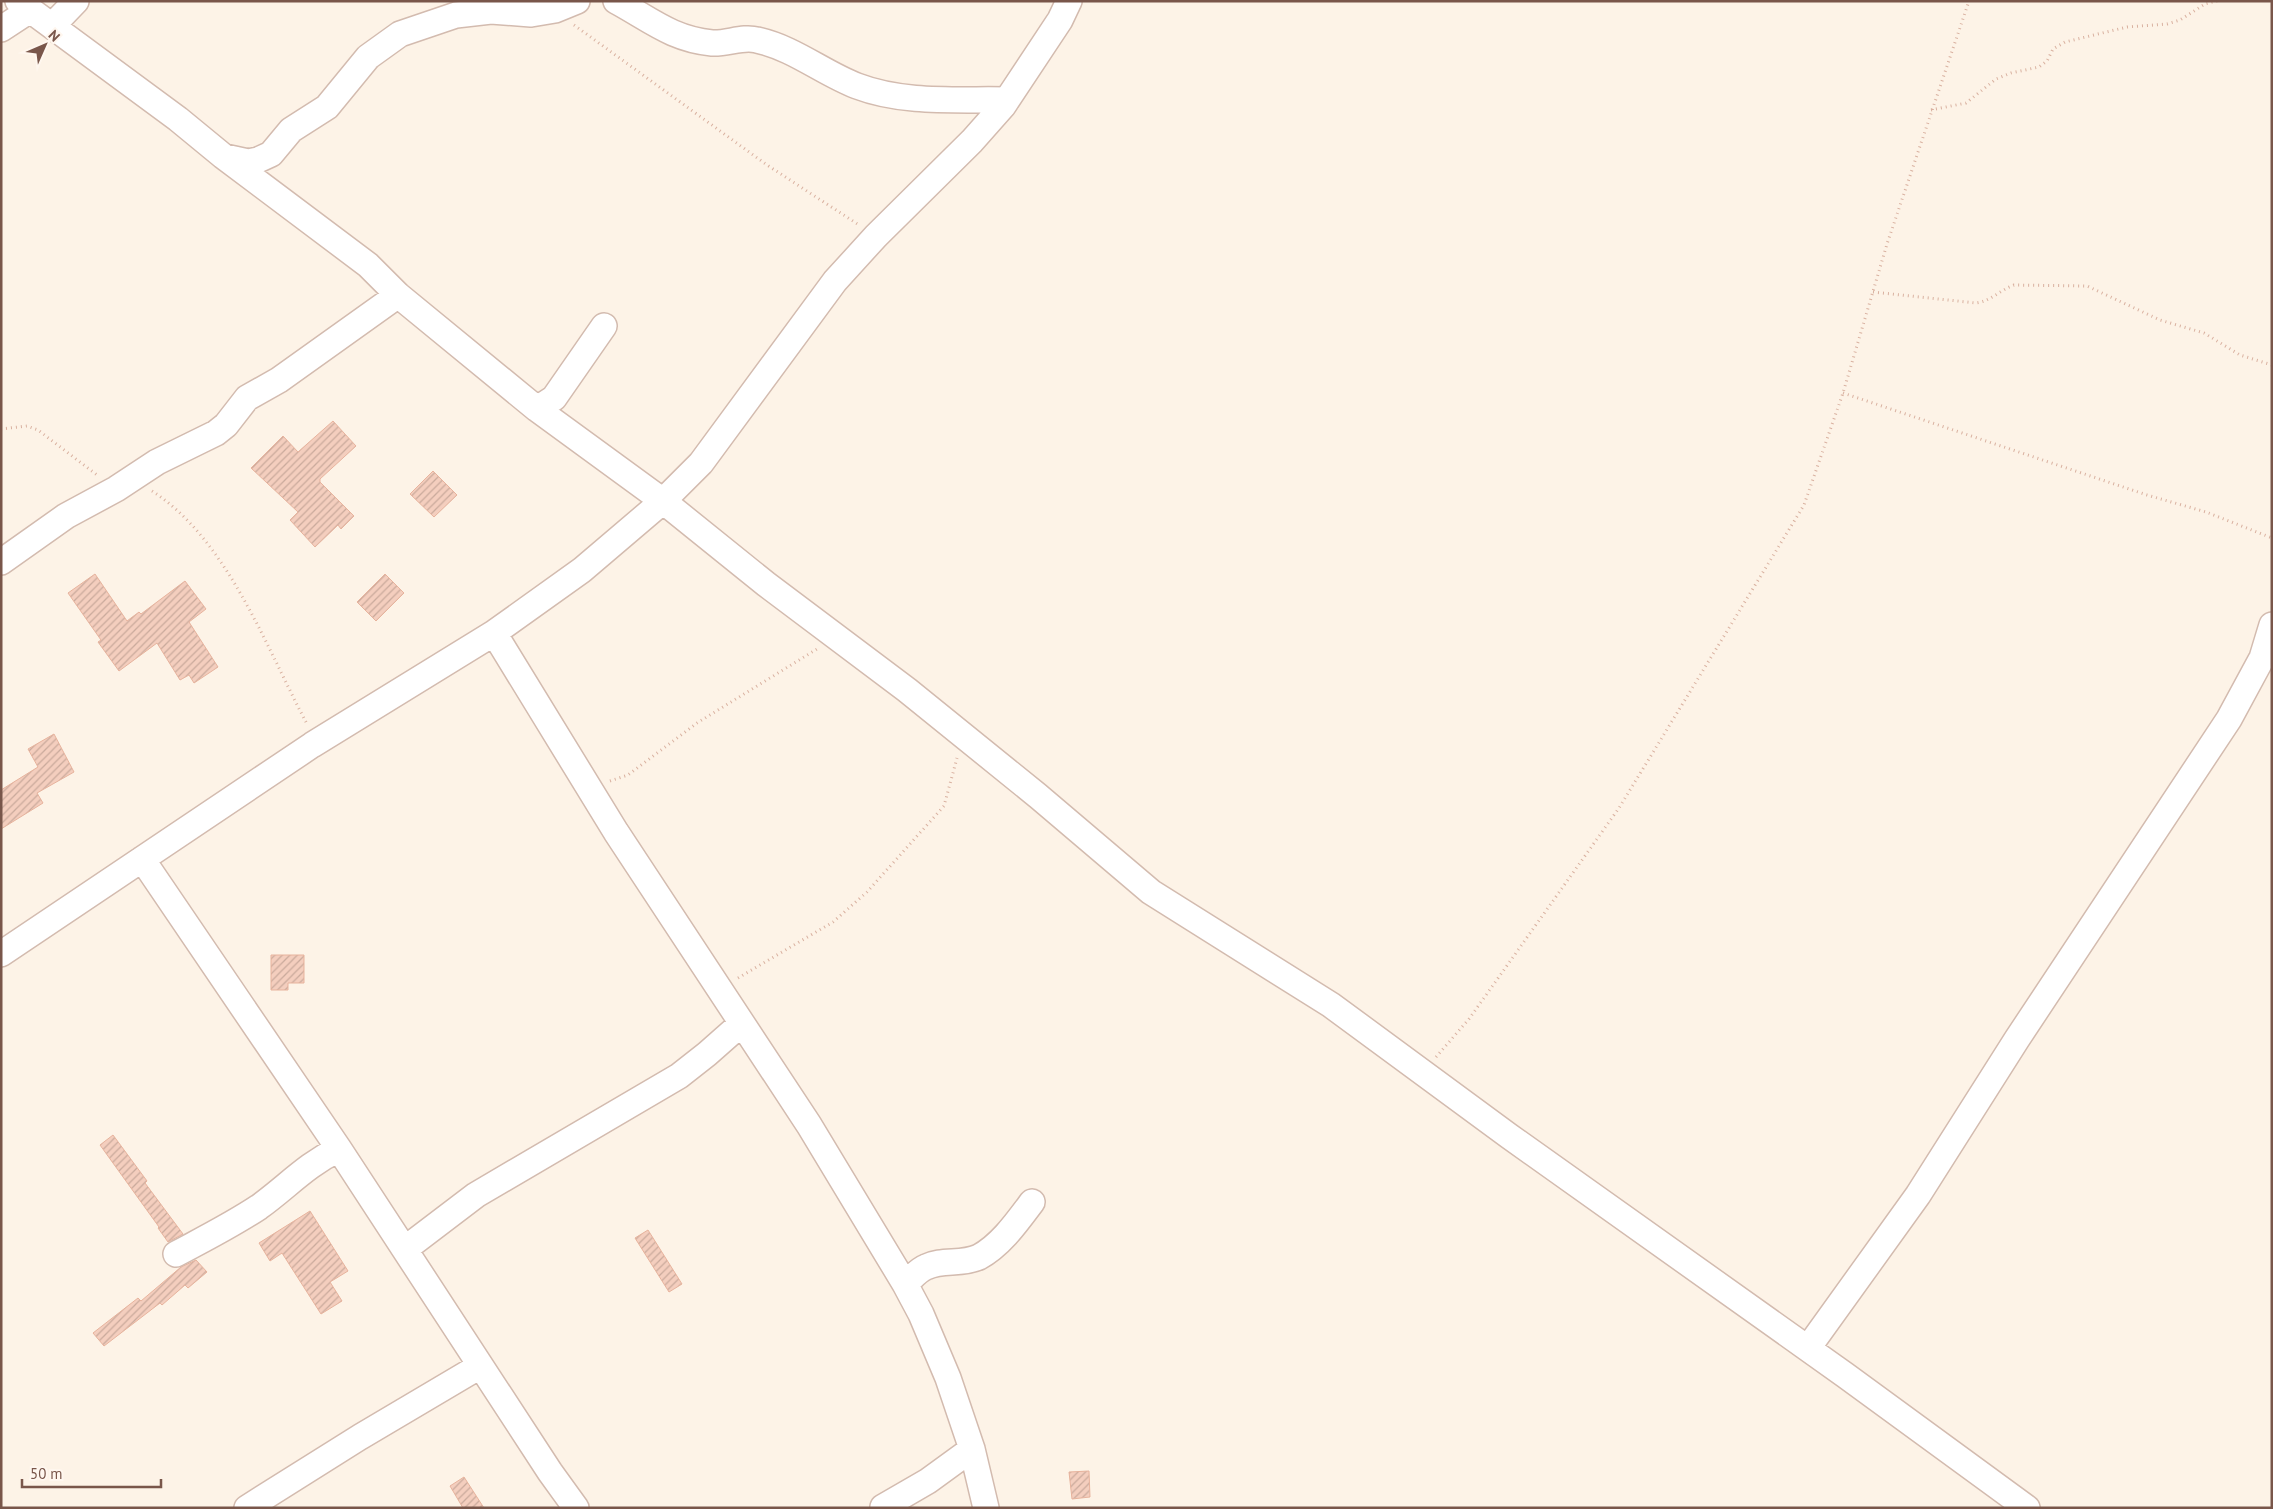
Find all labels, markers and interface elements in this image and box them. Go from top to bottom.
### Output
north arrow [20,20,70,70]
text: N [45,26,64,45]
scale bar [22,1456,161,1488]
text: 50 m [30,1464,63,1483]

